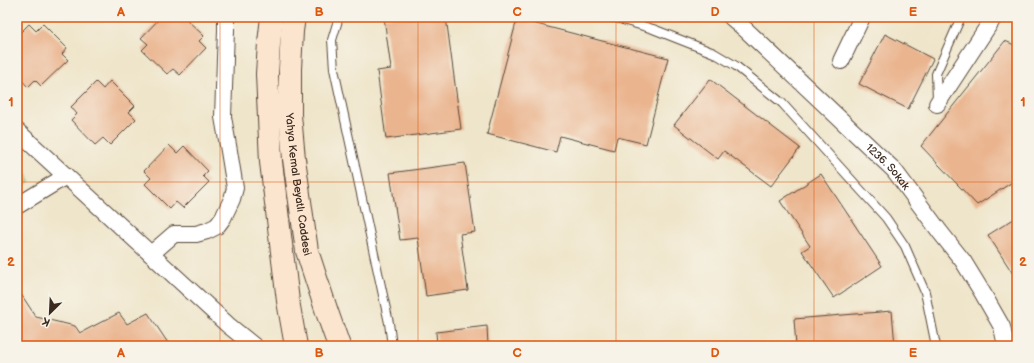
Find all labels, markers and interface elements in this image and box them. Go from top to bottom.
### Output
text: A [116,4,125,20]
text: B [314,4,324,20]
text: C [512,4,522,20]
text: D [710,4,720,20]
text: E [909,4,918,20]
text: 1 [8,94,14,110]
text: 1 [1020,94,1026,110]
street label: Yahya Kemal Beyatlı Caddesi [283,111,314,257]
street label: 1236. Sokak [863,141,913,193]
text: 2 [7,254,15,270]
text: 2 [1019,254,1027,270]
north arrow [30,293,70,333]
text: K [40,314,52,329]
text: A [116,345,125,361]
text: B [314,345,324,361]
text: C [512,345,522,361]
text: D [710,345,720,361]
text: E [909,345,918,361]

